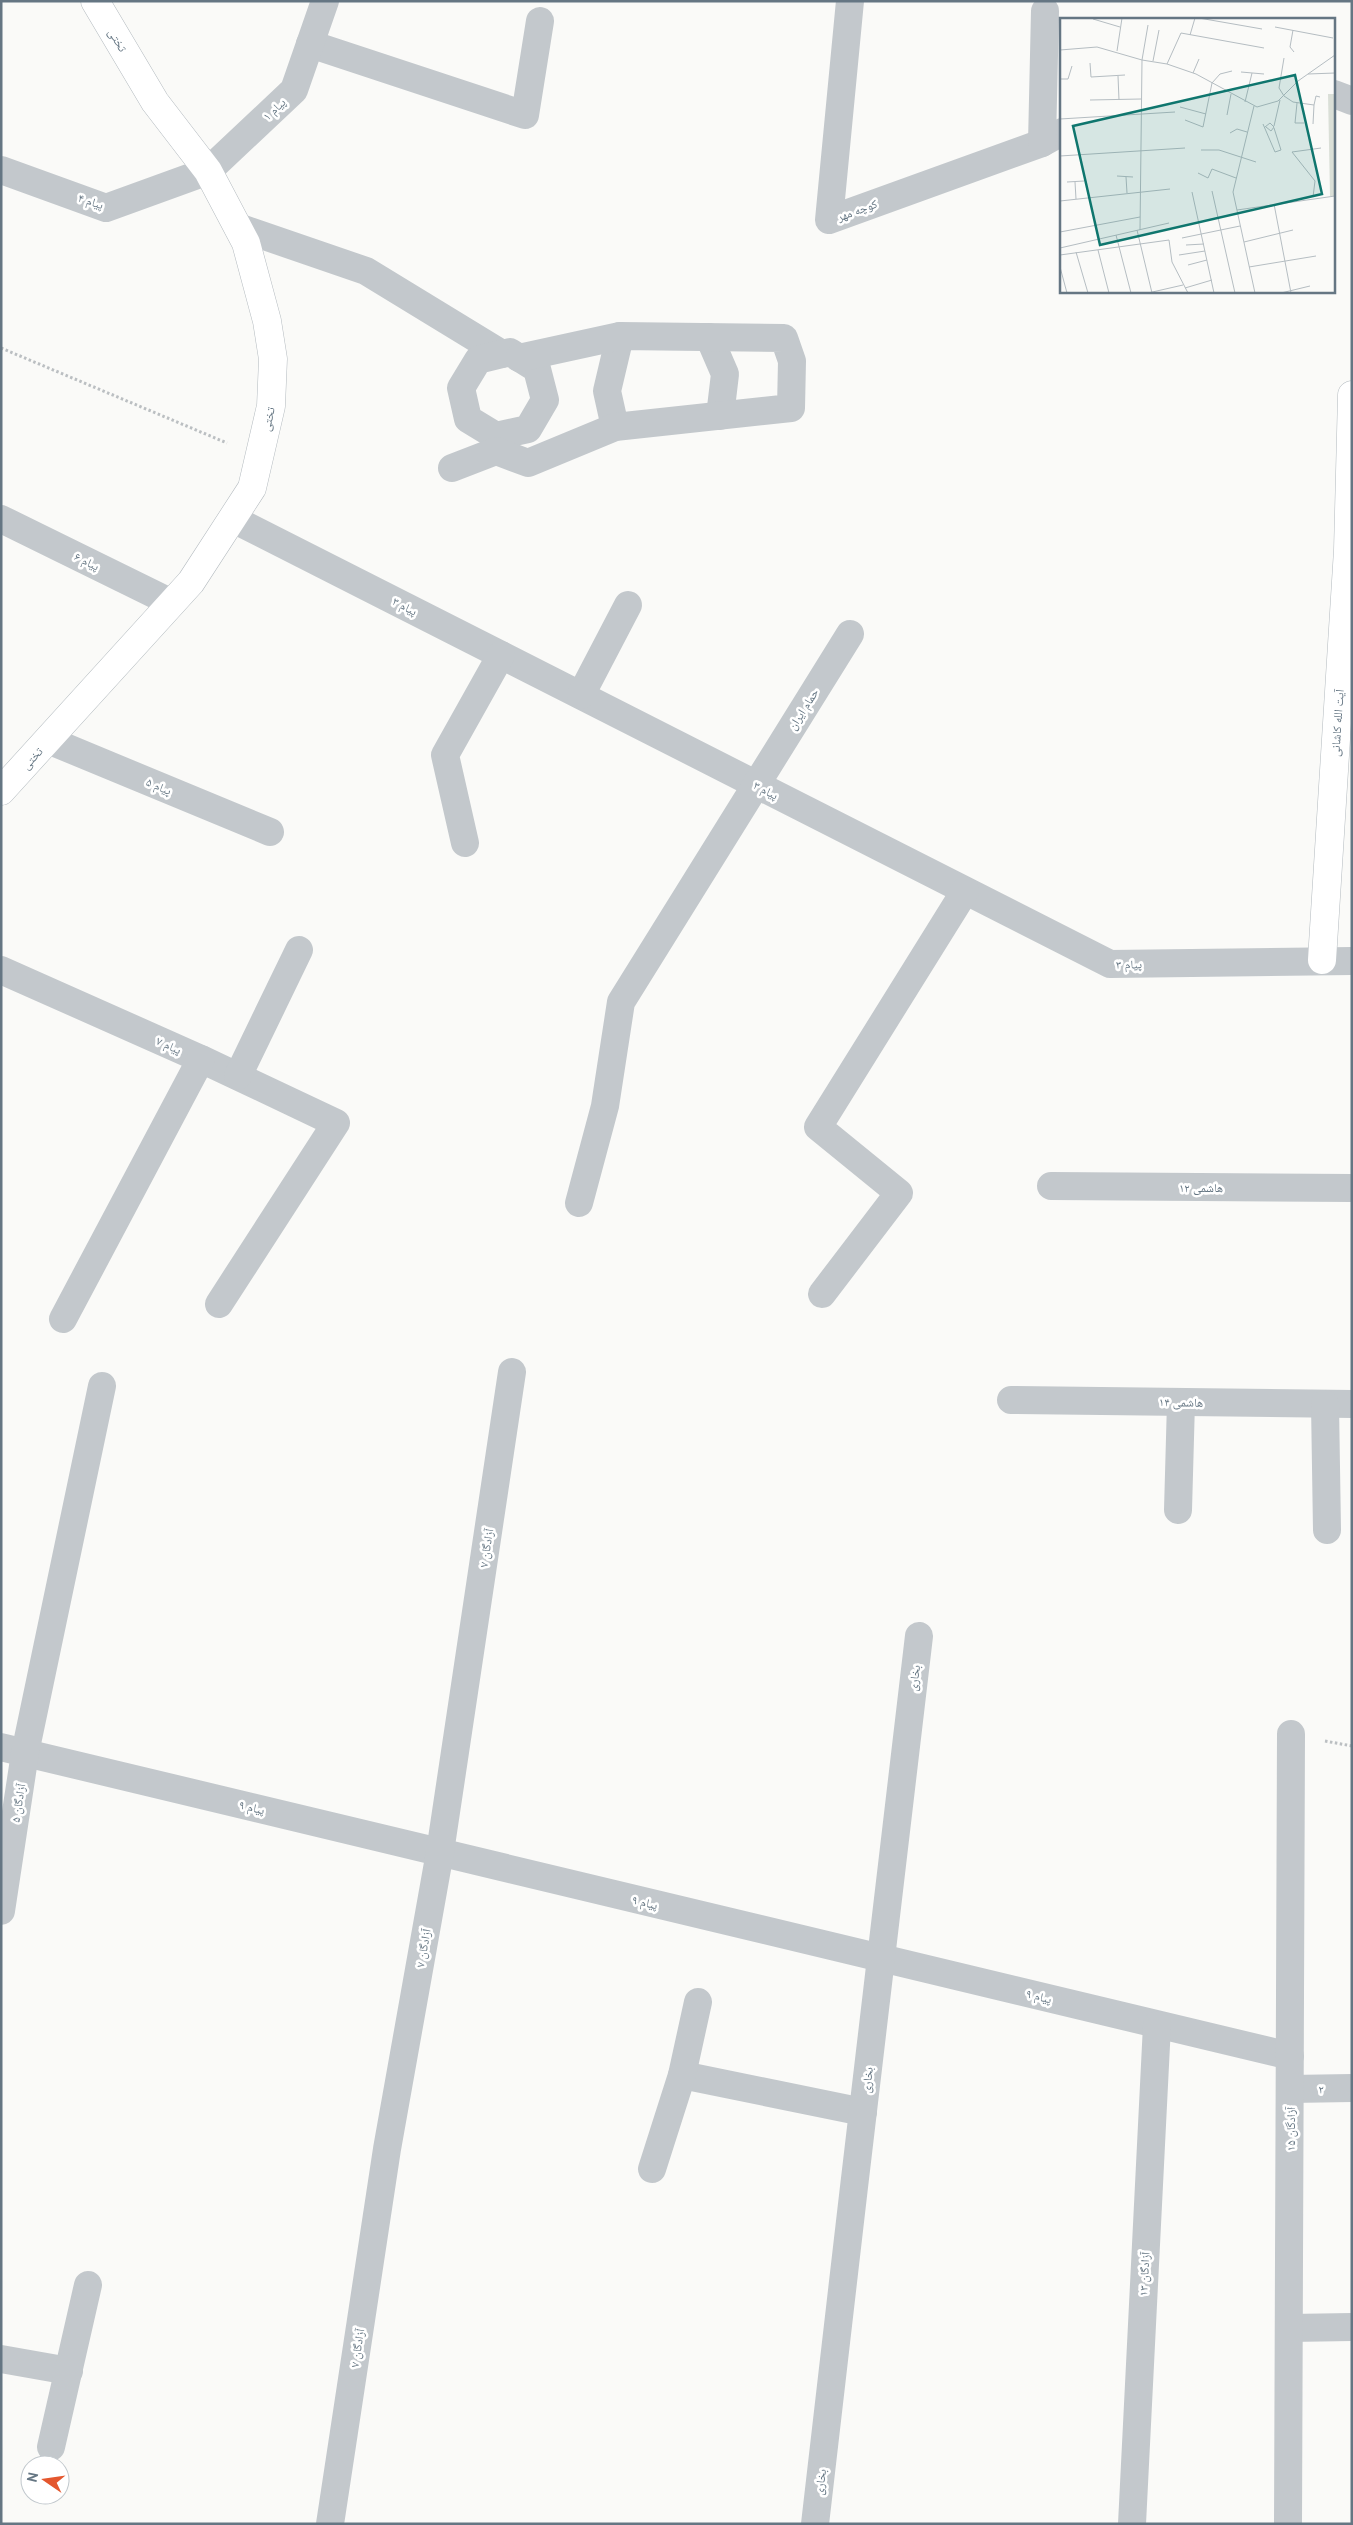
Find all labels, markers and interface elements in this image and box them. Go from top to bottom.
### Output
inset map [1060,18,1336,292]
street label: تختی [105,26,131,55]
street label: پیام ۱ [259,94,290,124]
street label: پیام ۴ [76,190,106,213]
street label: کوچه مهر [834,196,879,225]
street label: تختی [258,405,278,433]
street label: پیام ۶ [72,549,102,575]
street label: پيام ۳ [390,593,420,620]
street label: حمام ایران [784,685,823,733]
street label: آیت الله کاشانی [1327,688,1347,757]
street label: تختی [18,743,46,772]
street label: پیام ۵ [144,774,174,799]
street label: پيام ۳ [751,777,781,804]
street label: پيام ۳ [1116,956,1143,973]
street label: پیام ۷ [154,1033,184,1058]
street label: هاشمی ۱۲ [1179,1180,1223,1195]
street label: هاشمی ۱۴ [1159,1394,1203,1410]
street label: آزادگان ۷ [476,1527,497,1568]
street label: بخاری [905,1664,923,1692]
street label: آزادگان ۵ [8,1782,29,1823]
street label: پیام ۹ [237,1797,267,1818]
street label: پیام ۹ [630,1892,660,1913]
street label: آزادگان ۷ [412,1927,434,1968]
street label: پیام ۹ [1024,1986,1054,2007]
street label: بخاری [858,2066,876,2094]
street label: ۲ [1318,2081,1324,2097]
street label: آزادگان ۱۵ [1283,2106,1298,2151]
street label: آزادگان ۱۳ [1135,2251,1153,2297]
street label: آزادگان ۷ [347,2327,368,2368]
north arrow [20,2455,70,2505]
street label: بخاری [811,2468,829,2496]
text: N [23,2471,42,2484]

